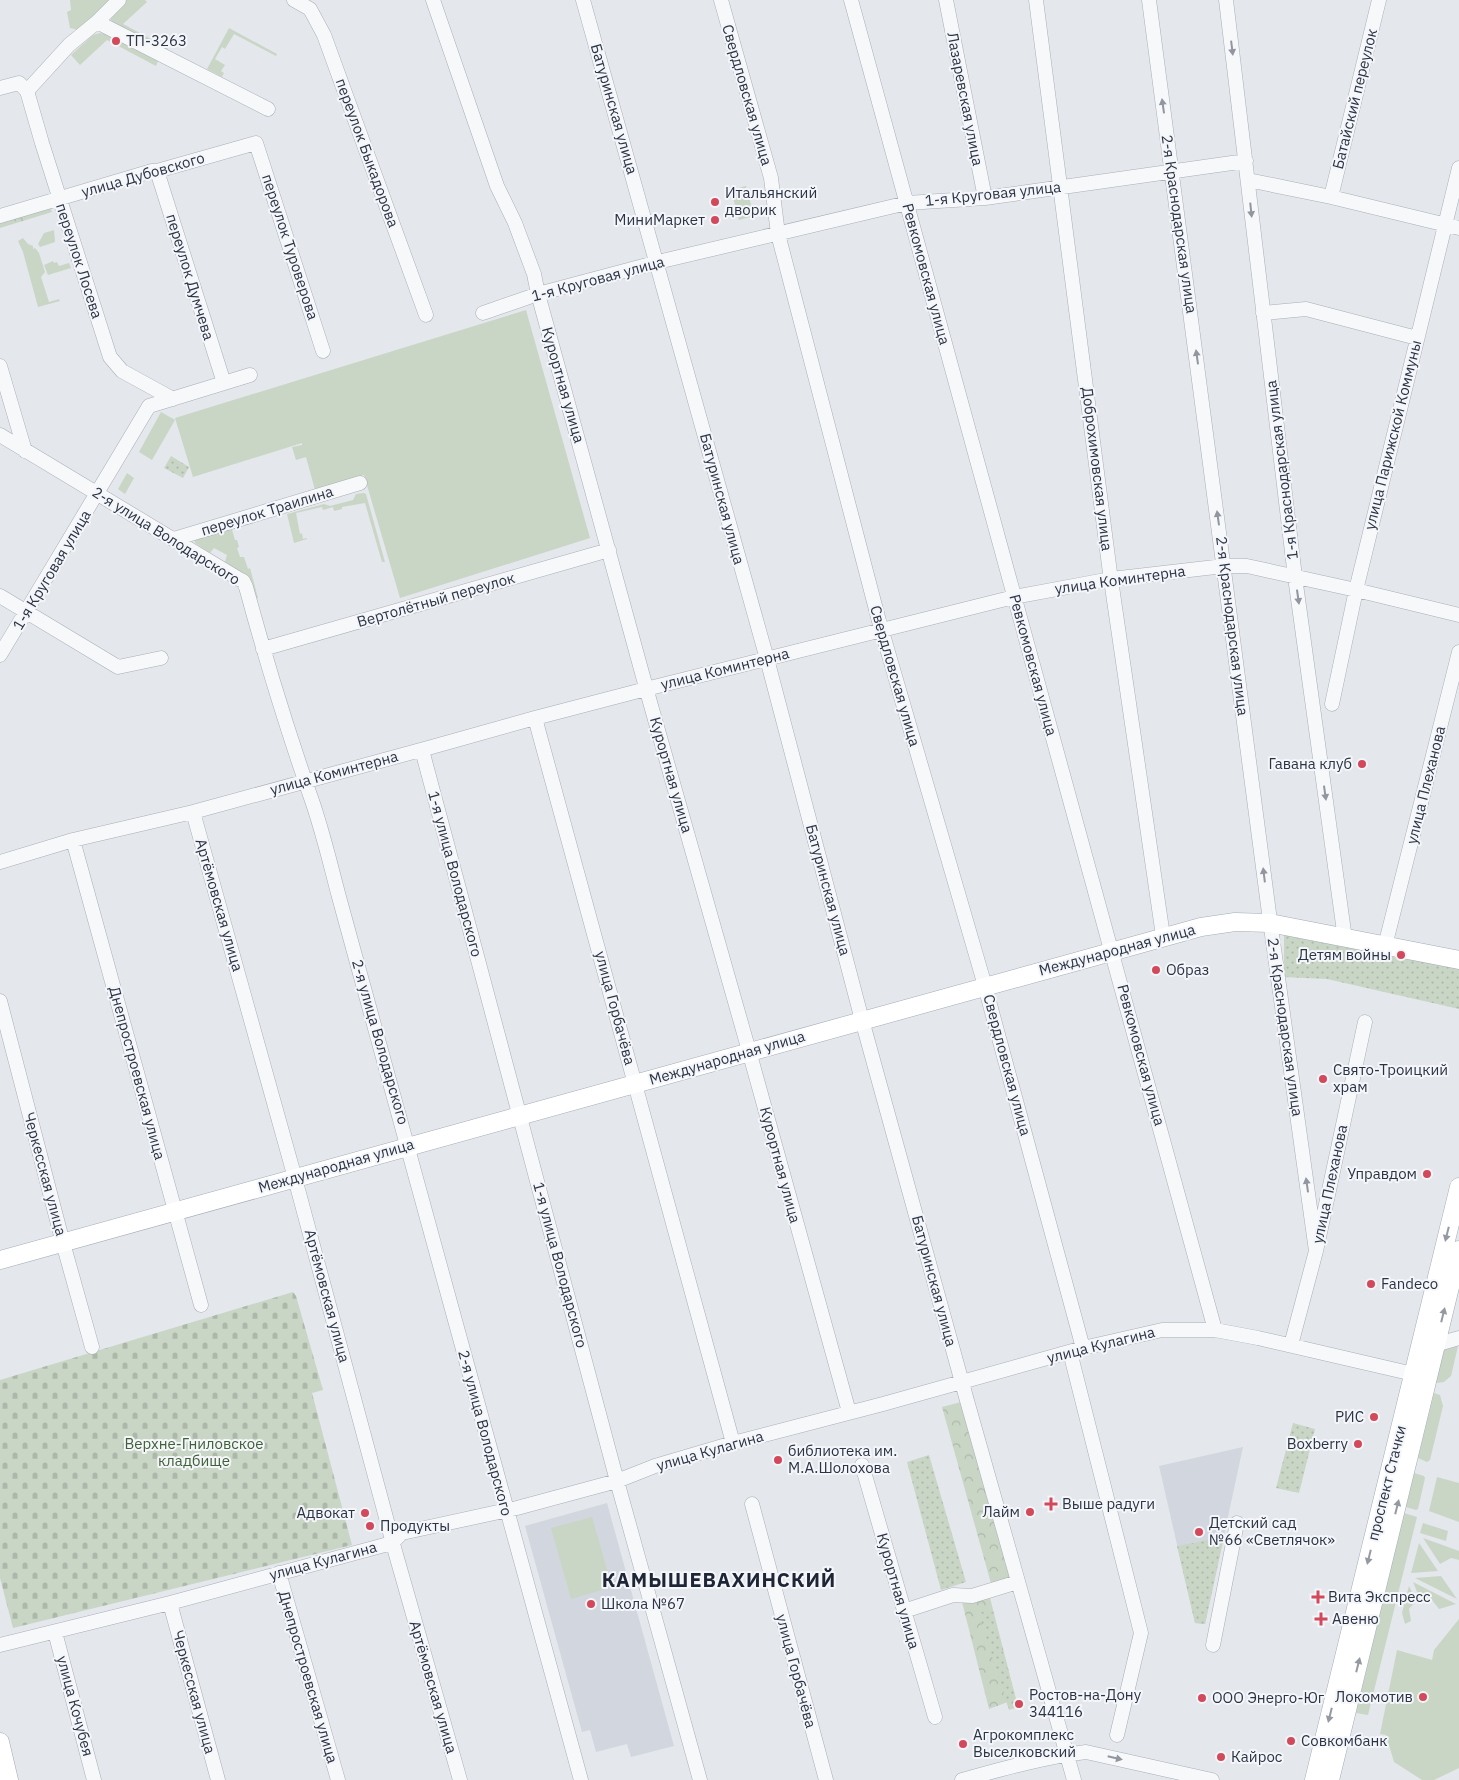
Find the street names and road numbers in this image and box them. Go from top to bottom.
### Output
street label: Свердловская улица [718,22,777,167]
street label: Батайский переулок [1328,27,1381,171]
street label: Лазаревская улица [943,30,988,167]
street label: Батуринская улица [587,41,642,176]
street label: переулок Быкадорова [332,76,403,230]
street label: 2-я Краснодарская улица [1158,133,1201,315]
street label: улица Дубовского [79,148,207,201]
street label: переулок Туроверова [258,172,323,322]
street label: 1-я Круговая улица [924,177,1062,210]
street label: переулок Лосева [52,201,107,321]
street label: Ревкомовская улица [898,201,955,347]
street label: переулок Думчева [162,211,219,342]
street label: 1-я Круговая улица [529,252,666,305]
street label: Курортная улица [538,325,589,445]
street label: улица Парижской Коммуны [1360,338,1425,532]
street label: 1-я Краснодарская улица [1261,379,1302,561]
street label: Доброхимовская улица [1078,386,1117,552]
street label: Батуринская улица [696,431,749,567]
street label: переулок Траилина [198,481,335,540]
street label: 2-я улица Володарского [89,482,244,589]
street label: 1-я Круговая улица [8,506,95,633]
street label: 2-я Краснодарская улица [1212,535,1253,717]
street label: улица Коминтерна [1053,561,1187,598]
street label: Вертолётный переулок [355,568,517,631]
street label: Ревкомовская улица [1005,592,1062,738]
street label: Свердловская улица [866,603,925,748]
street label: улица Коминтерна [659,643,791,694]
street label: Курортная улица [646,715,697,835]
street label: улица Плеханова [1402,724,1449,846]
street label: улица Коминтерна [268,746,400,799]
street label: 1-я улица Володарского [424,789,487,959]
street label: Батуринская улица [802,822,855,958]
street label: Артёмовская улица [191,836,248,973]
street label: Международная улица [1037,919,1197,980]
street label: 2-я Краснодарская улица [1264,936,1307,1118]
street label: улица Горбачёва [591,949,640,1067]
street label: 2-я улица Володарского [348,957,413,1127]
street label: Ревкомовская улица [1113,982,1170,1128]
street label: Днепростроевская улица [105,984,170,1162]
street label: Свердловская улица [979,992,1036,1138]
street label: Международная улица [647,1026,807,1089]
street label: Курортная улица [756,1105,805,1225]
street label: Черкесская улица [20,1110,71,1238]
street label: улица Плеханова [1308,1123,1351,1245]
street label: Международная улица [256,1134,416,1197]
street label: 1-я улица Володарского [529,1180,592,1350]
street label: Батуринская улица [908,1213,961,1349]
street label: Артёмовская улица [301,1227,354,1365]
street label: улица Кулагина [1045,1322,1157,1367]
street label: 2-я улица Володарского [454,1348,517,1518]
street label: проспект Стачки [1363,1423,1410,1542]
street label: улица Кулагина [654,1426,766,1475]
street label: Курортная улица [873,1531,924,1651]
street label: улица Кулагина [267,1537,379,1584]
street label: Днепростроевская улица [275,1588,342,1765]
street label: улица Горбачёва [772,1612,821,1730]
street label: Артёмовская улица [405,1618,462,1755]
street label: Черкесская улица [169,1628,220,1756]
street label: улица Кочубея [53,1654,98,1758]

